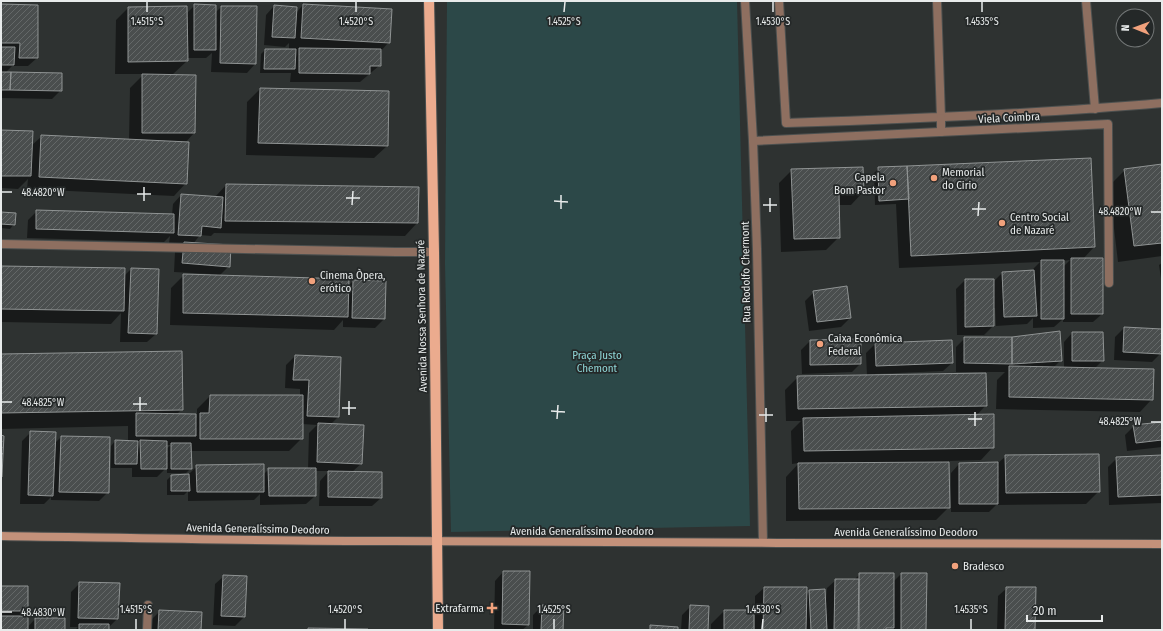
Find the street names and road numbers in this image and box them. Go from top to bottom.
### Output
street label: Viela Coimbra [978,110,1040,126]
street label: Rua Rodolfo Chermont [739,221,753,323]
street label: Avenida Nossa Senhora de Nazaré [414,240,430,392]
street label: Avenida Generalíssimo Deodoro [186,521,330,537]
street label: Avenida Generalíssimo Deodoro [510,525,654,538]
street label: Avenida Generalíssimo Deodoro [834,526,978,539]

